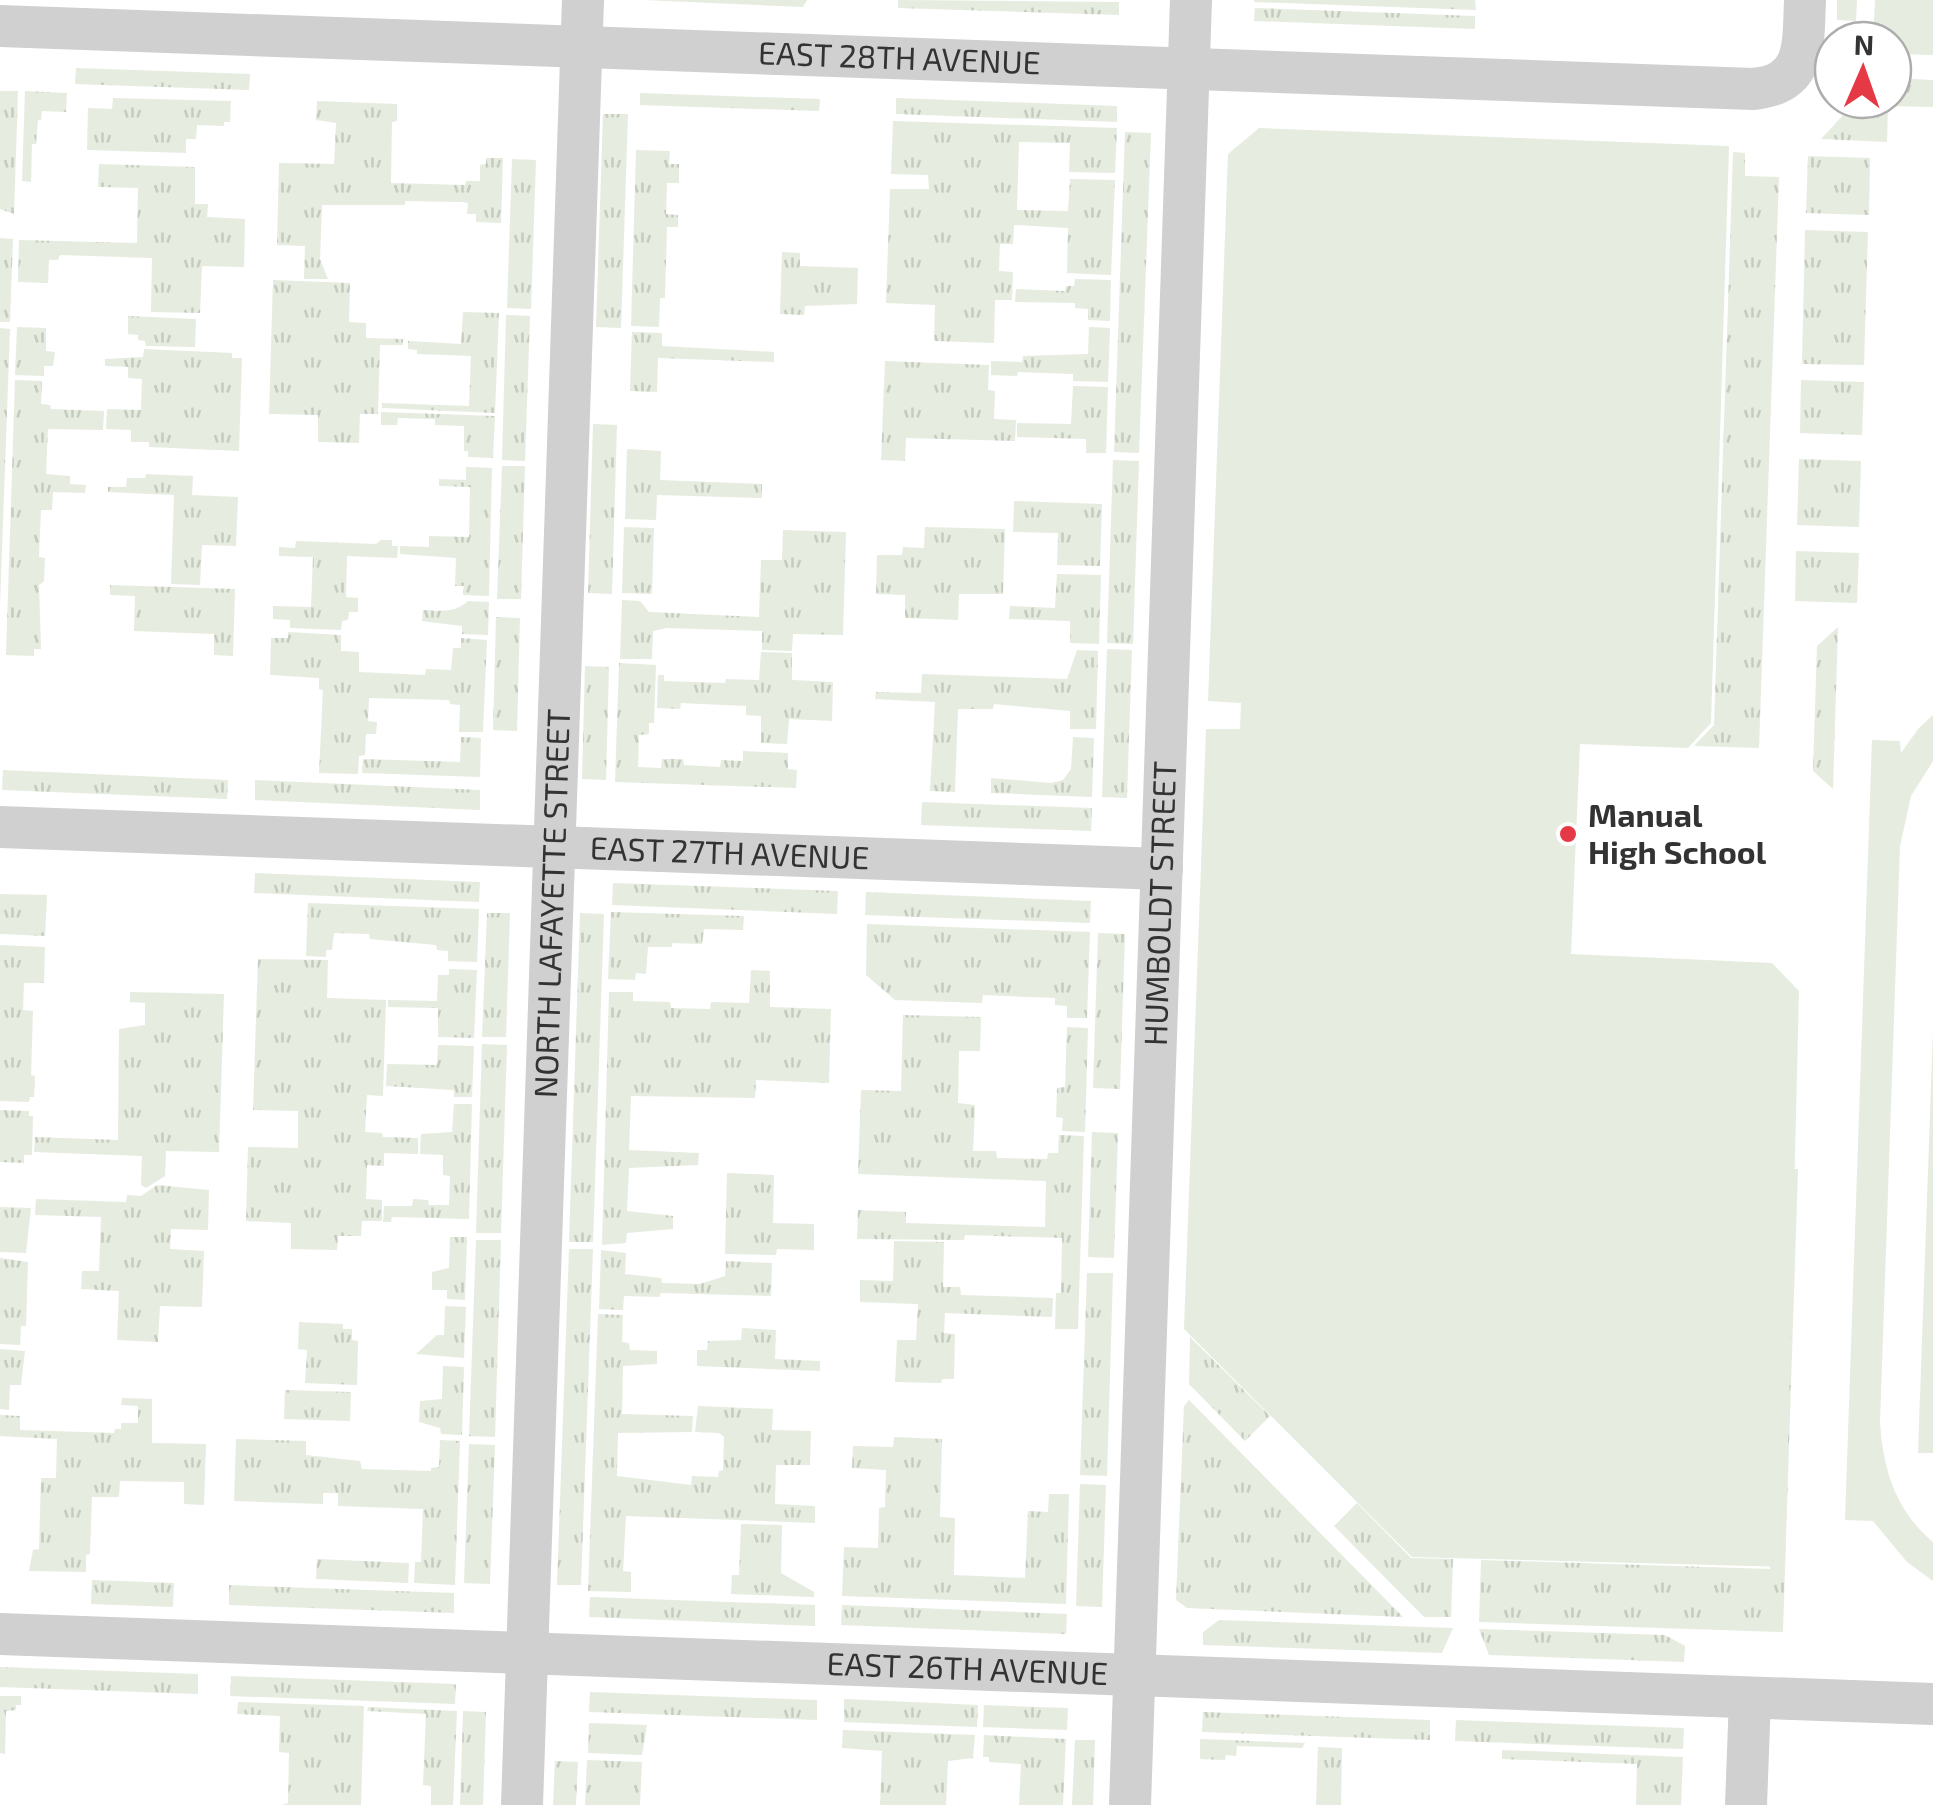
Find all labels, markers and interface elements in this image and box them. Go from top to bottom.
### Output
north arrow [1813,20,1913,120]
text: N [1853,27,1875,61]
street label: EAST 28TH AVENUE [758,32,1041,80]
street label: NORTH LAFAYETTE STREET [525,708,576,1099]
street label: HUMBOLDT STREET [1135,760,1182,1047]
place label: Manual High School [1588,795,1767,870]
marker: Manual High School [1557,823,1579,845]
street label: EAST 27TH AVENUE [589,827,870,875]
street label: EAST 26TH AVENUE [826,1643,1109,1691]

